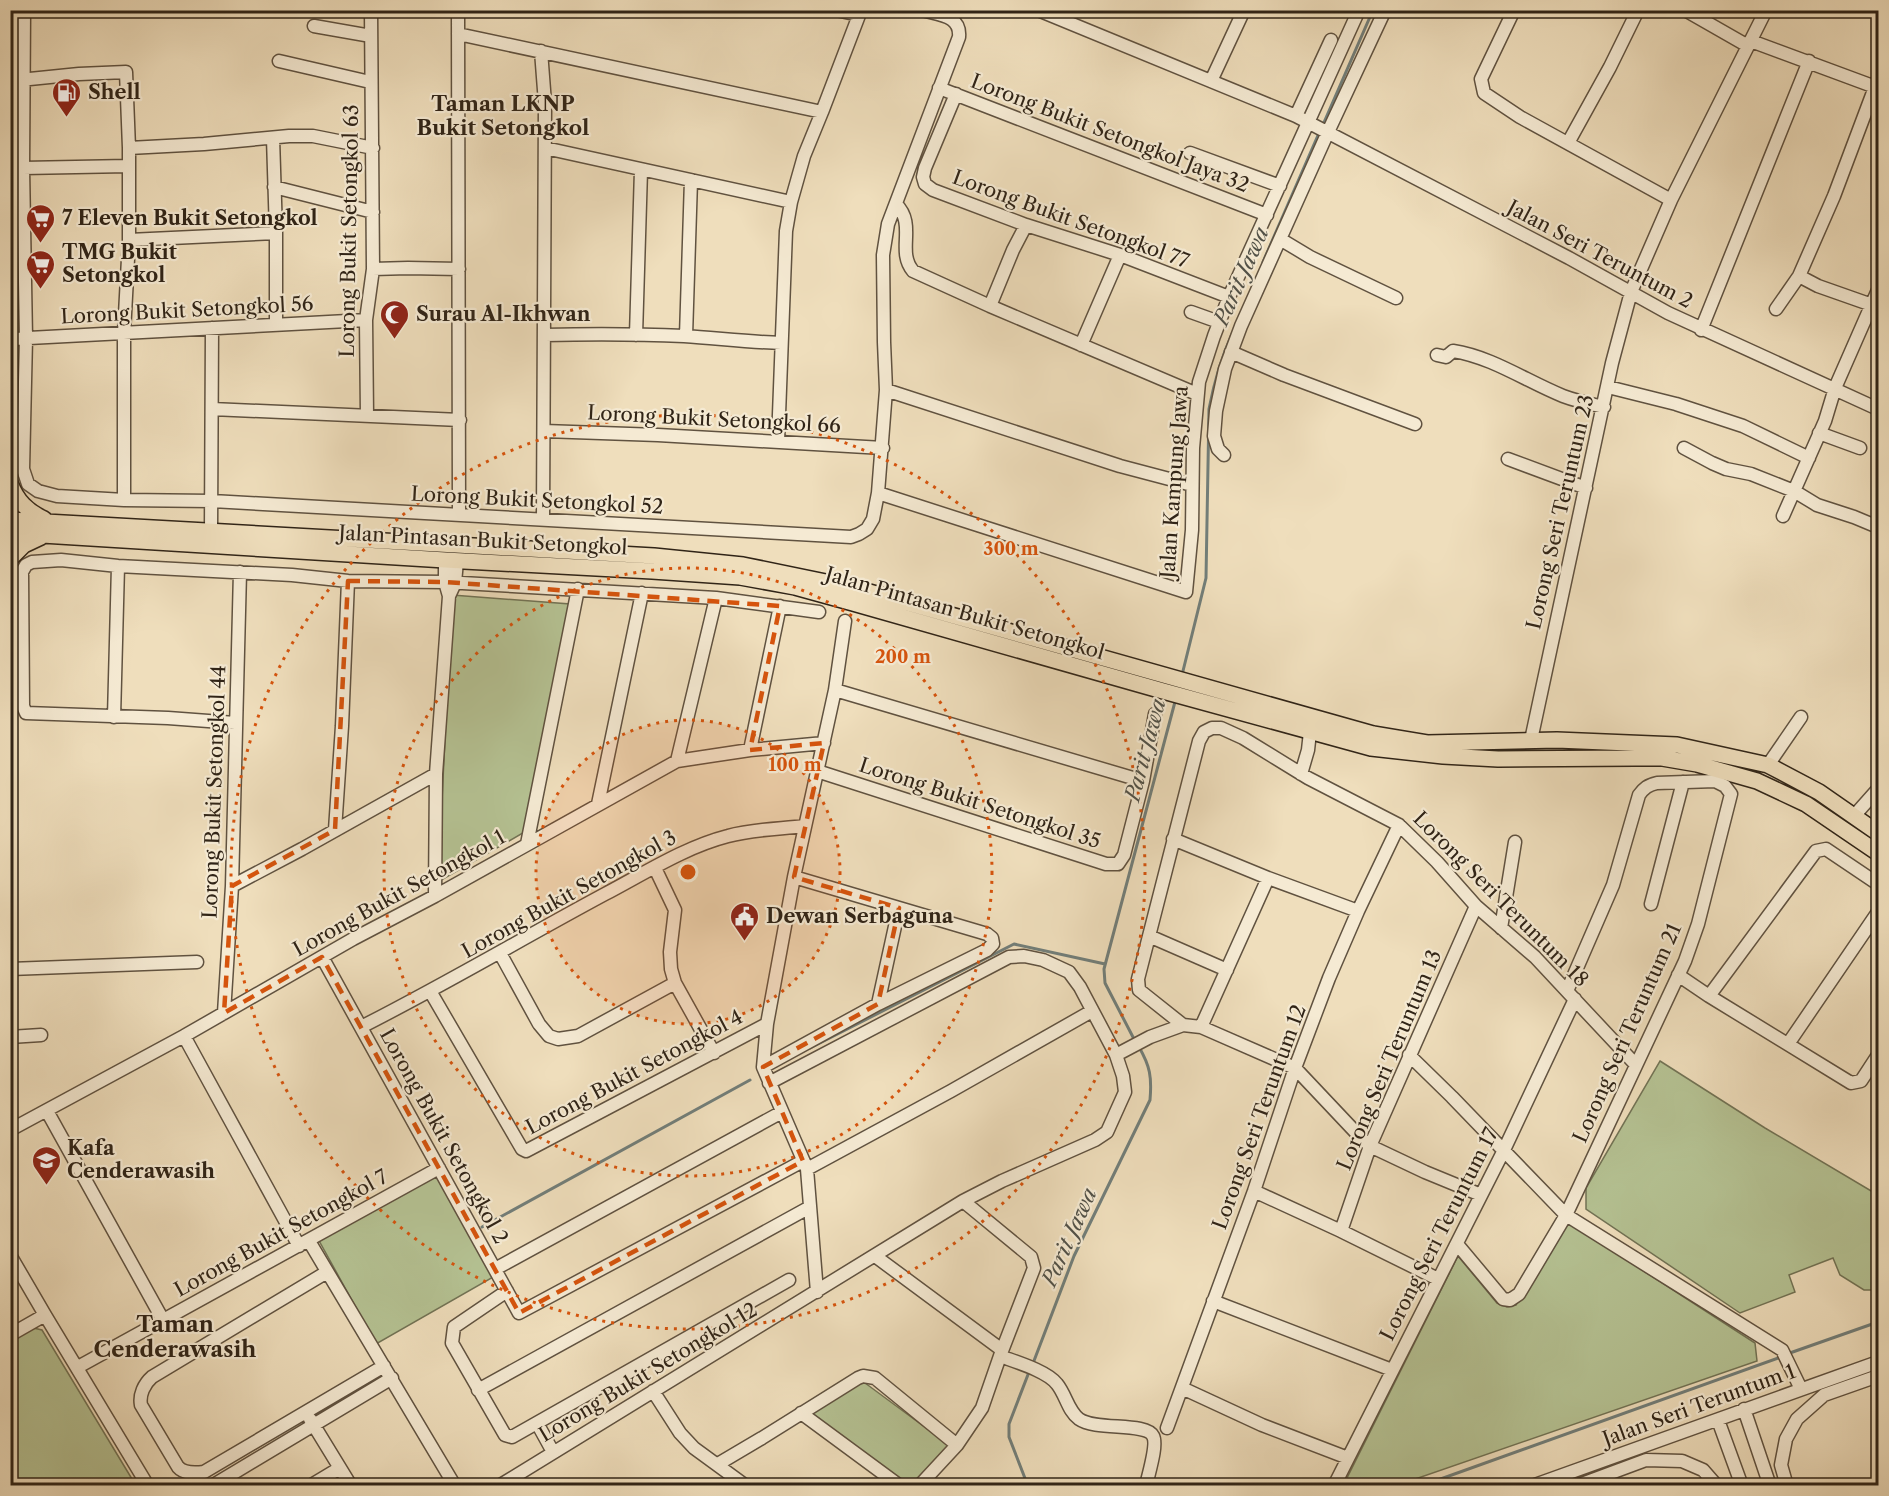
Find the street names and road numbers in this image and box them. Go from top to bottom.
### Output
street label: Lorong Bukit Setongkol Jaya 32 [968,69,1252,197]
street label: Lorong Bukit Setongkol 63 [335,104,363,358]
street label: Lorong Bukit Setongkol 77 [949,165,1193,273]
street label: Jalan Seri Teruntum 2 [1501,194,1697,313]
street label: Lorong Bukit Setongkol 56 [60,291,314,329]
street label: Jalan Kampung Jawa [1155,385,1193,582]
street label: Lorong Seri Teruntum 23 [1521,392,1599,632]
street label: Lorong Bukit Setongkol 66 [587,400,841,438]
street label: Lorong Bukit Setongkol 52 [410,481,664,519]
street label: Jalan Pintasan Bukit Setongkol [335,520,628,560]
street label: Jalan Pintasan Bukit Setongkol [820,561,1107,664]
street label: Lorong Bukit Setongkol 44 [198,665,230,919]
street label: Lorong Bukit Setongkol 35 [856,753,1104,853]
street label: Lorong Seri Teruntum 18 [1408,806,1594,992]
street label: Lorong Bukit Setongkol 1 [289,824,510,961]
street label: Lorong Bukit Setongkol 3 [458,825,680,963]
street label: Lorong Seri Teruntum 21 [1568,919,1686,1146]
street label: Lorong Seri Teruntum 13 [1332,946,1446,1174]
street label: Lorong Seri Teruntum 12 [1207,1001,1311,1233]
street label: Lorong Bukit Setongkol 4 [522,1005,746,1139]
street label: Lorong Bukit Setongkol 2 [375,1024,513,1248]
street label: Lorong Seri Teruntum 17 [1375,1123,1503,1345]
street label: Lorong Bukit Setongkol 7 [170,1164,392,1302]
street label: Lorong Bukit Setongkol 12 [535,1297,761,1447]
street label: Jalan Seri Teruntum 1 [1596,1359,1799,1452]

